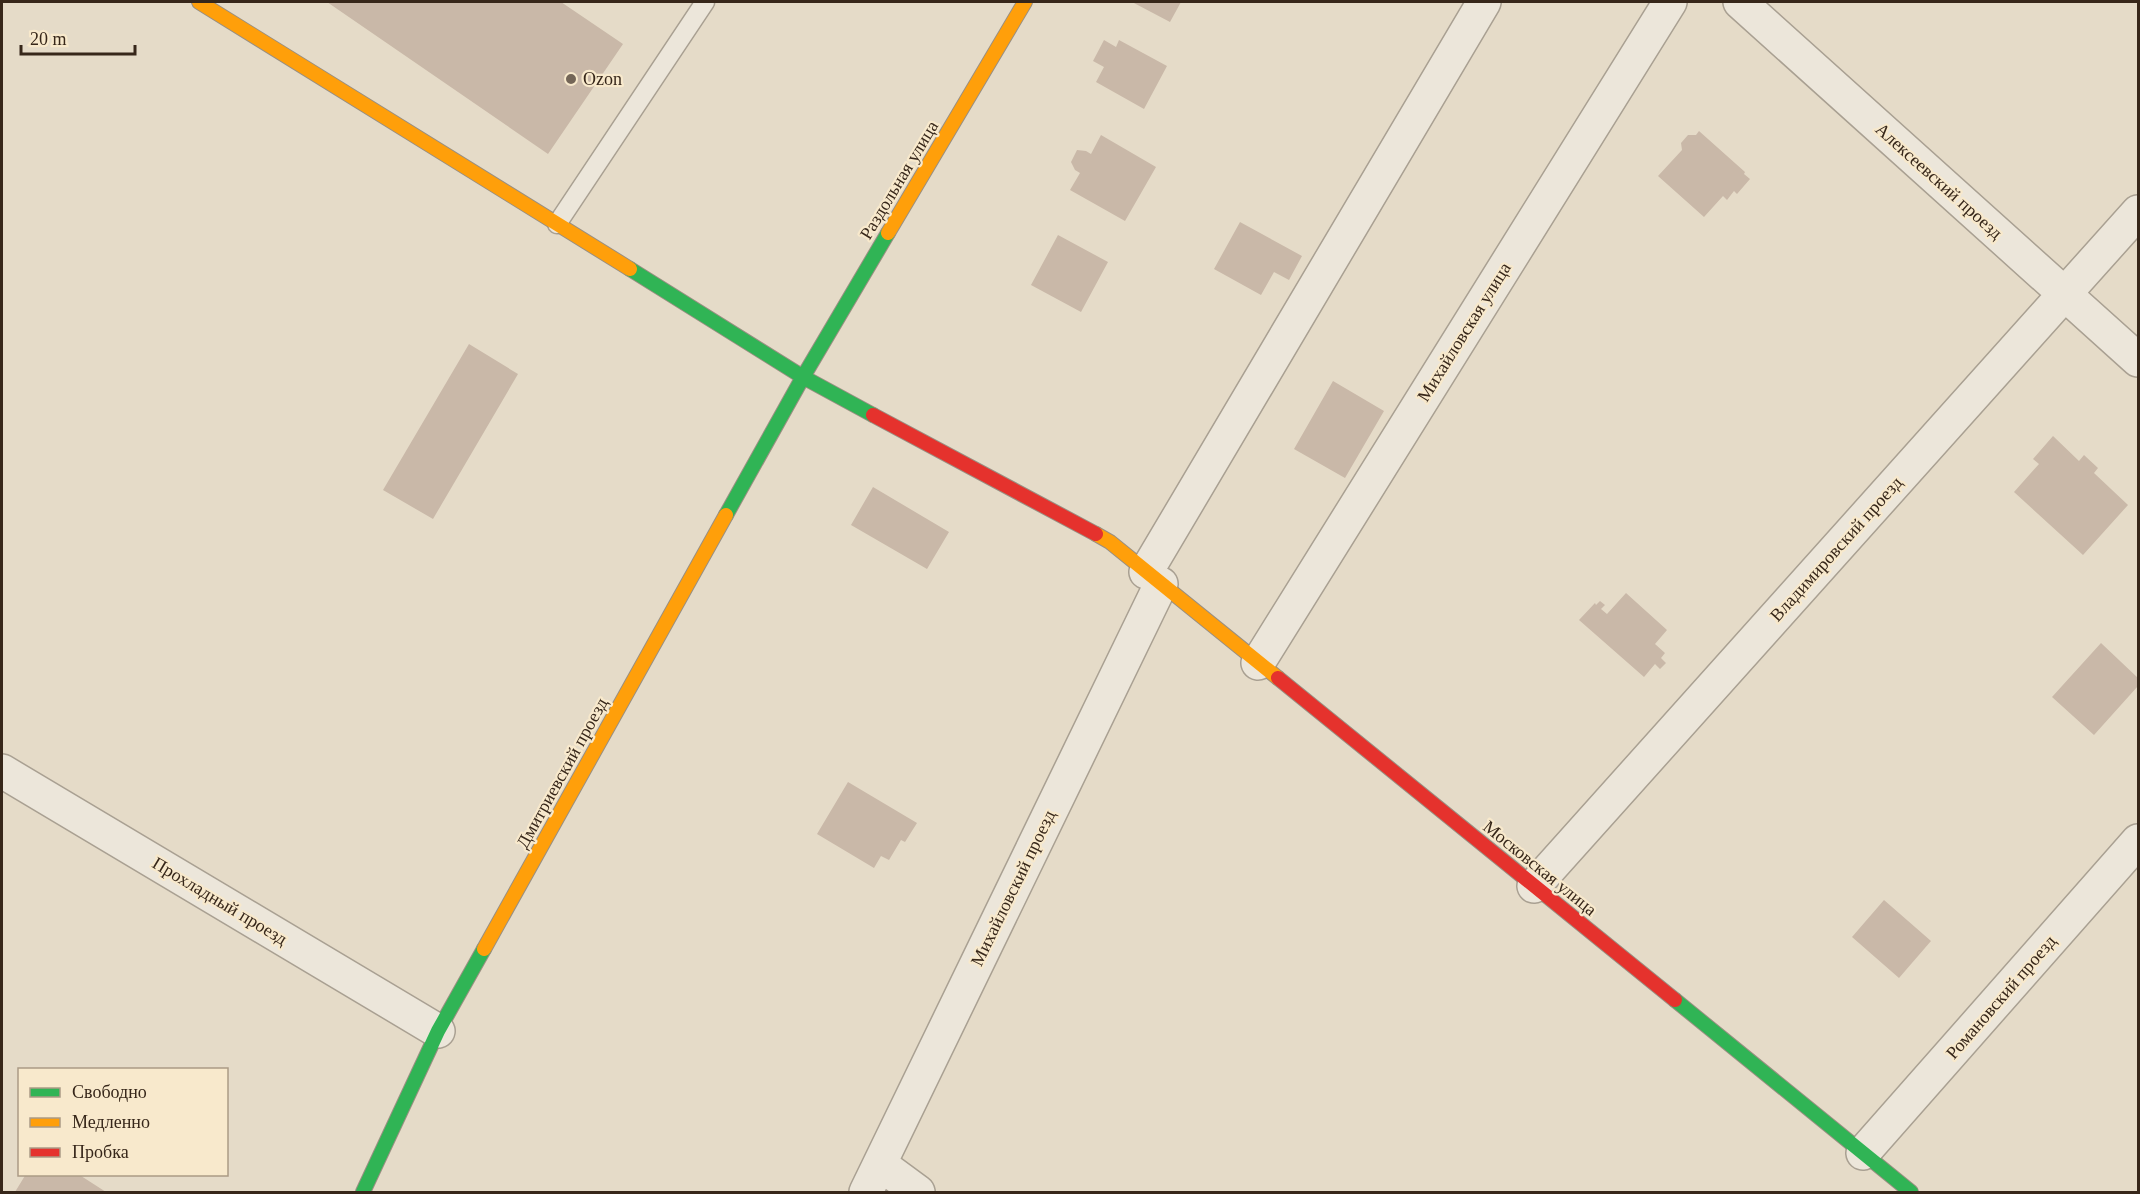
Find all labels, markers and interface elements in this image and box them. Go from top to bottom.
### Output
scale bar [21,18,135,56]
text: 20 m [30,29,67,49]
place label: Ozon [583,69,622,89]
marker: Ozon [564,72,578,86]
street label: Раздольная улица [856,117,942,243]
street label: Алексеевский проезд [1872,119,2006,243]
street label: Михайловская улица [1413,259,1515,405]
street label: Владимировский проезд [1766,473,1906,625]
street label: Дмитриевский проезд [512,694,612,852]
street label: Михайловский проезд [967,807,1059,969]
street label: Московская улица [1479,816,1601,920]
street label: Прохладный проезд [149,853,291,949]
street label: Романовский проезд [1942,931,2060,1063]
legend [18,1068,228,1176]
text: Свободно [72,1082,147,1102]
text: Медленно [72,1112,150,1132]
text: Пробка [72,1142,129,1162]

